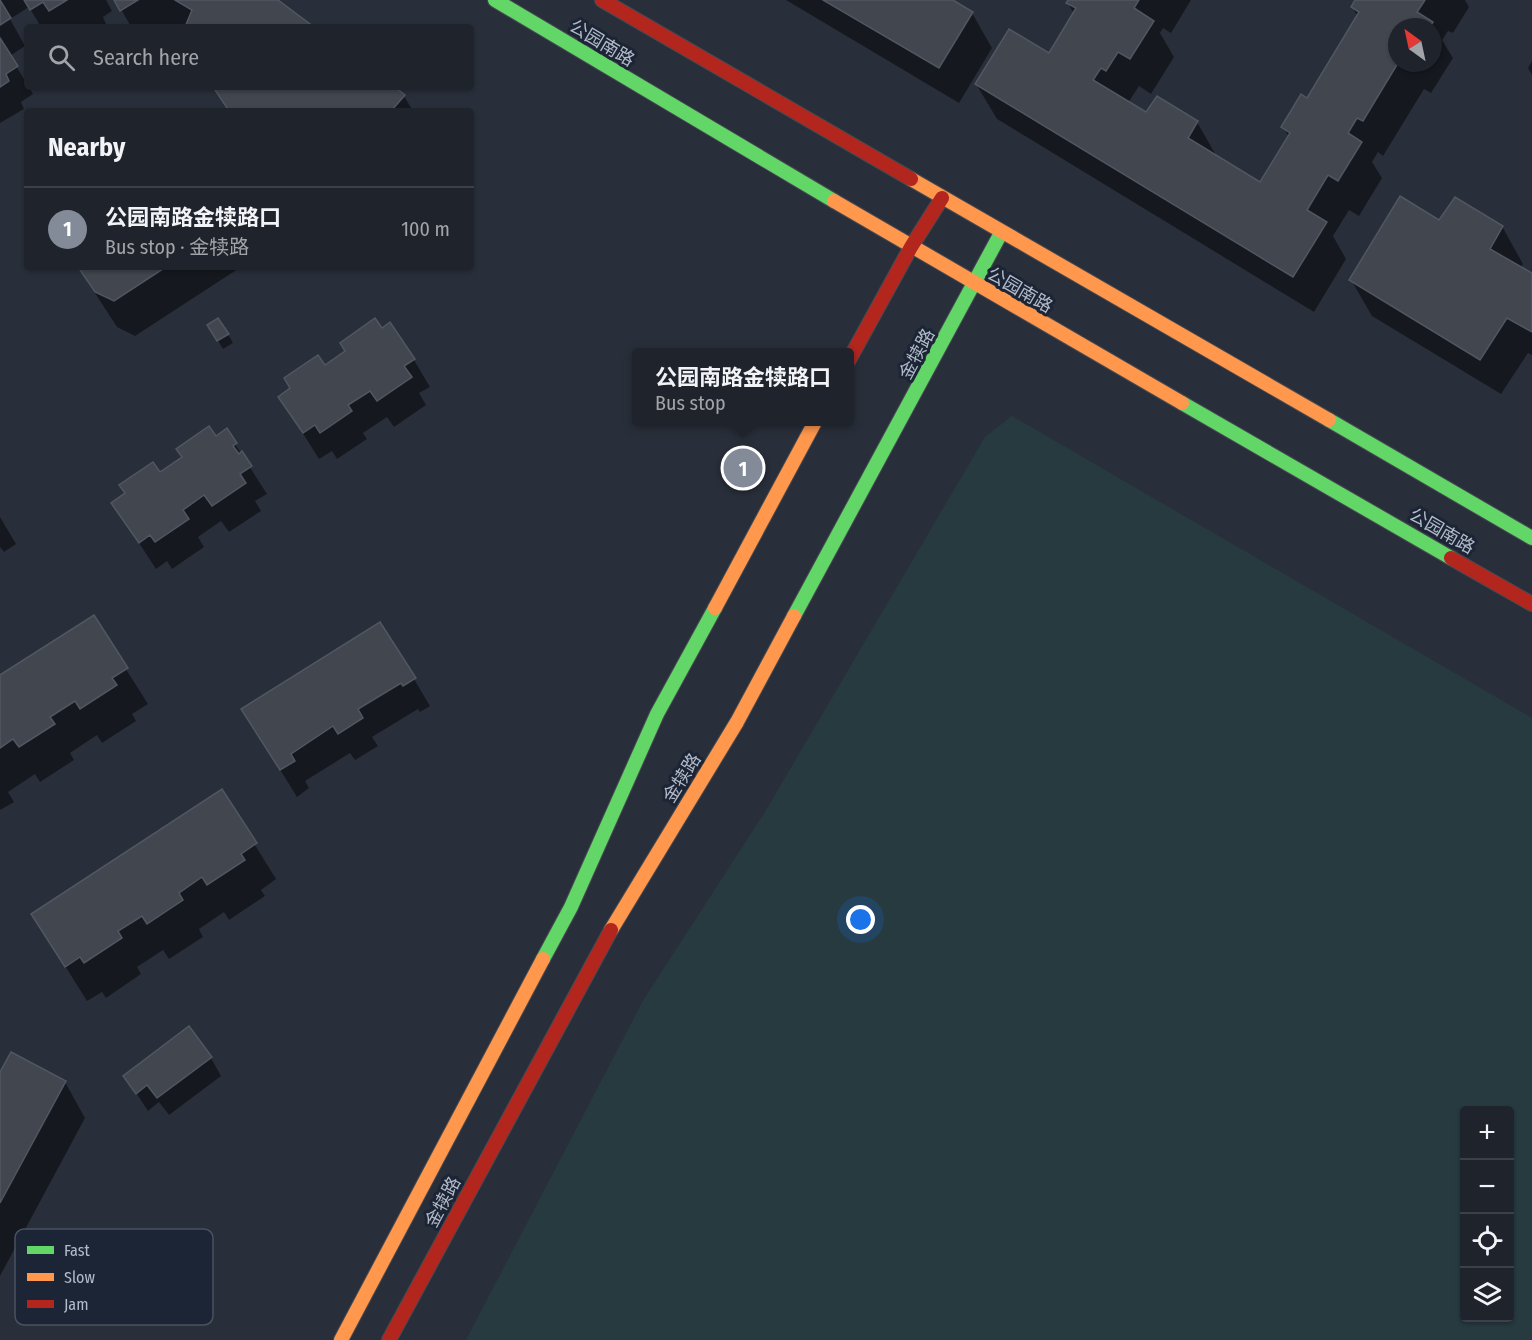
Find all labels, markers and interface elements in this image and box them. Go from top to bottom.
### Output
street label: 公园南路 [565,15,639,71]
north arrow [1388,18,1442,72]
search box [24,24,474,90]
icon: search [45,41,78,74]
text: Search here [93,44,199,71]
text: Nearby [48,132,125,163]
text: 公园南路金犊路口 [105,204,281,231]
text: 1 [63,217,72,241]
text: 100 m [401,217,450,241]
text: Bus stop · 金犊路 [105,235,249,259]
street label: 公园南路 [983,262,1057,318]
street label: 金犊路 [895,325,939,383]
popup [632,348,854,426]
text: 公园南路金犊路口 [655,364,831,391]
text: Bus stop [655,391,726,415]
pin: 1 [724,446,762,490]
street label: 公园南路 [1405,503,1479,559]
street label: 金犊路 [658,749,706,807]
your location [846,905,875,934]
map controls [1460,1106,1514,1322]
button: + [1460,1106,1514,1160]
button: − [1460,1160,1514,1214]
street label: 金犊路 [421,1173,465,1231]
button: locate [1460,1214,1514,1268]
legend [15,1229,213,1325]
text: Fast [64,1241,91,1260]
text: Slow [64,1268,95,1287]
button: layers [1460,1268,1514,1322]
text: Jam [64,1295,89,1314]

